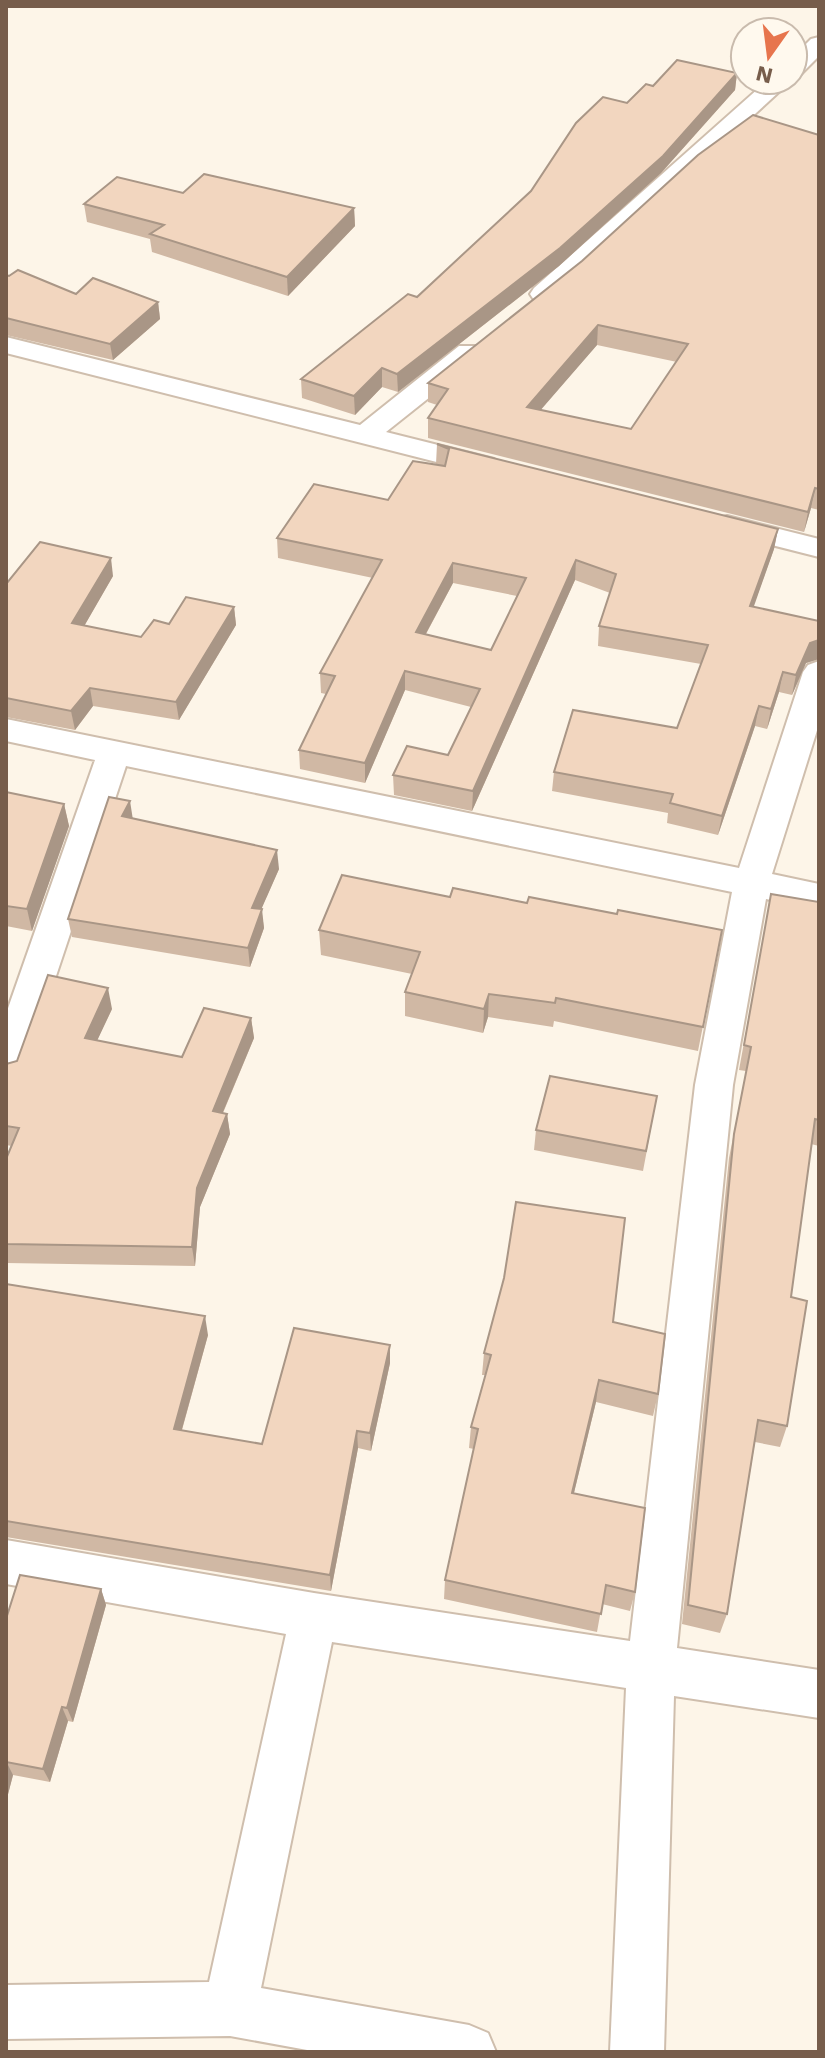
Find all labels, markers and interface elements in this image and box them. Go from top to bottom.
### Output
north arrow [729,16,809,96]
text: N [753,61,775,89]

